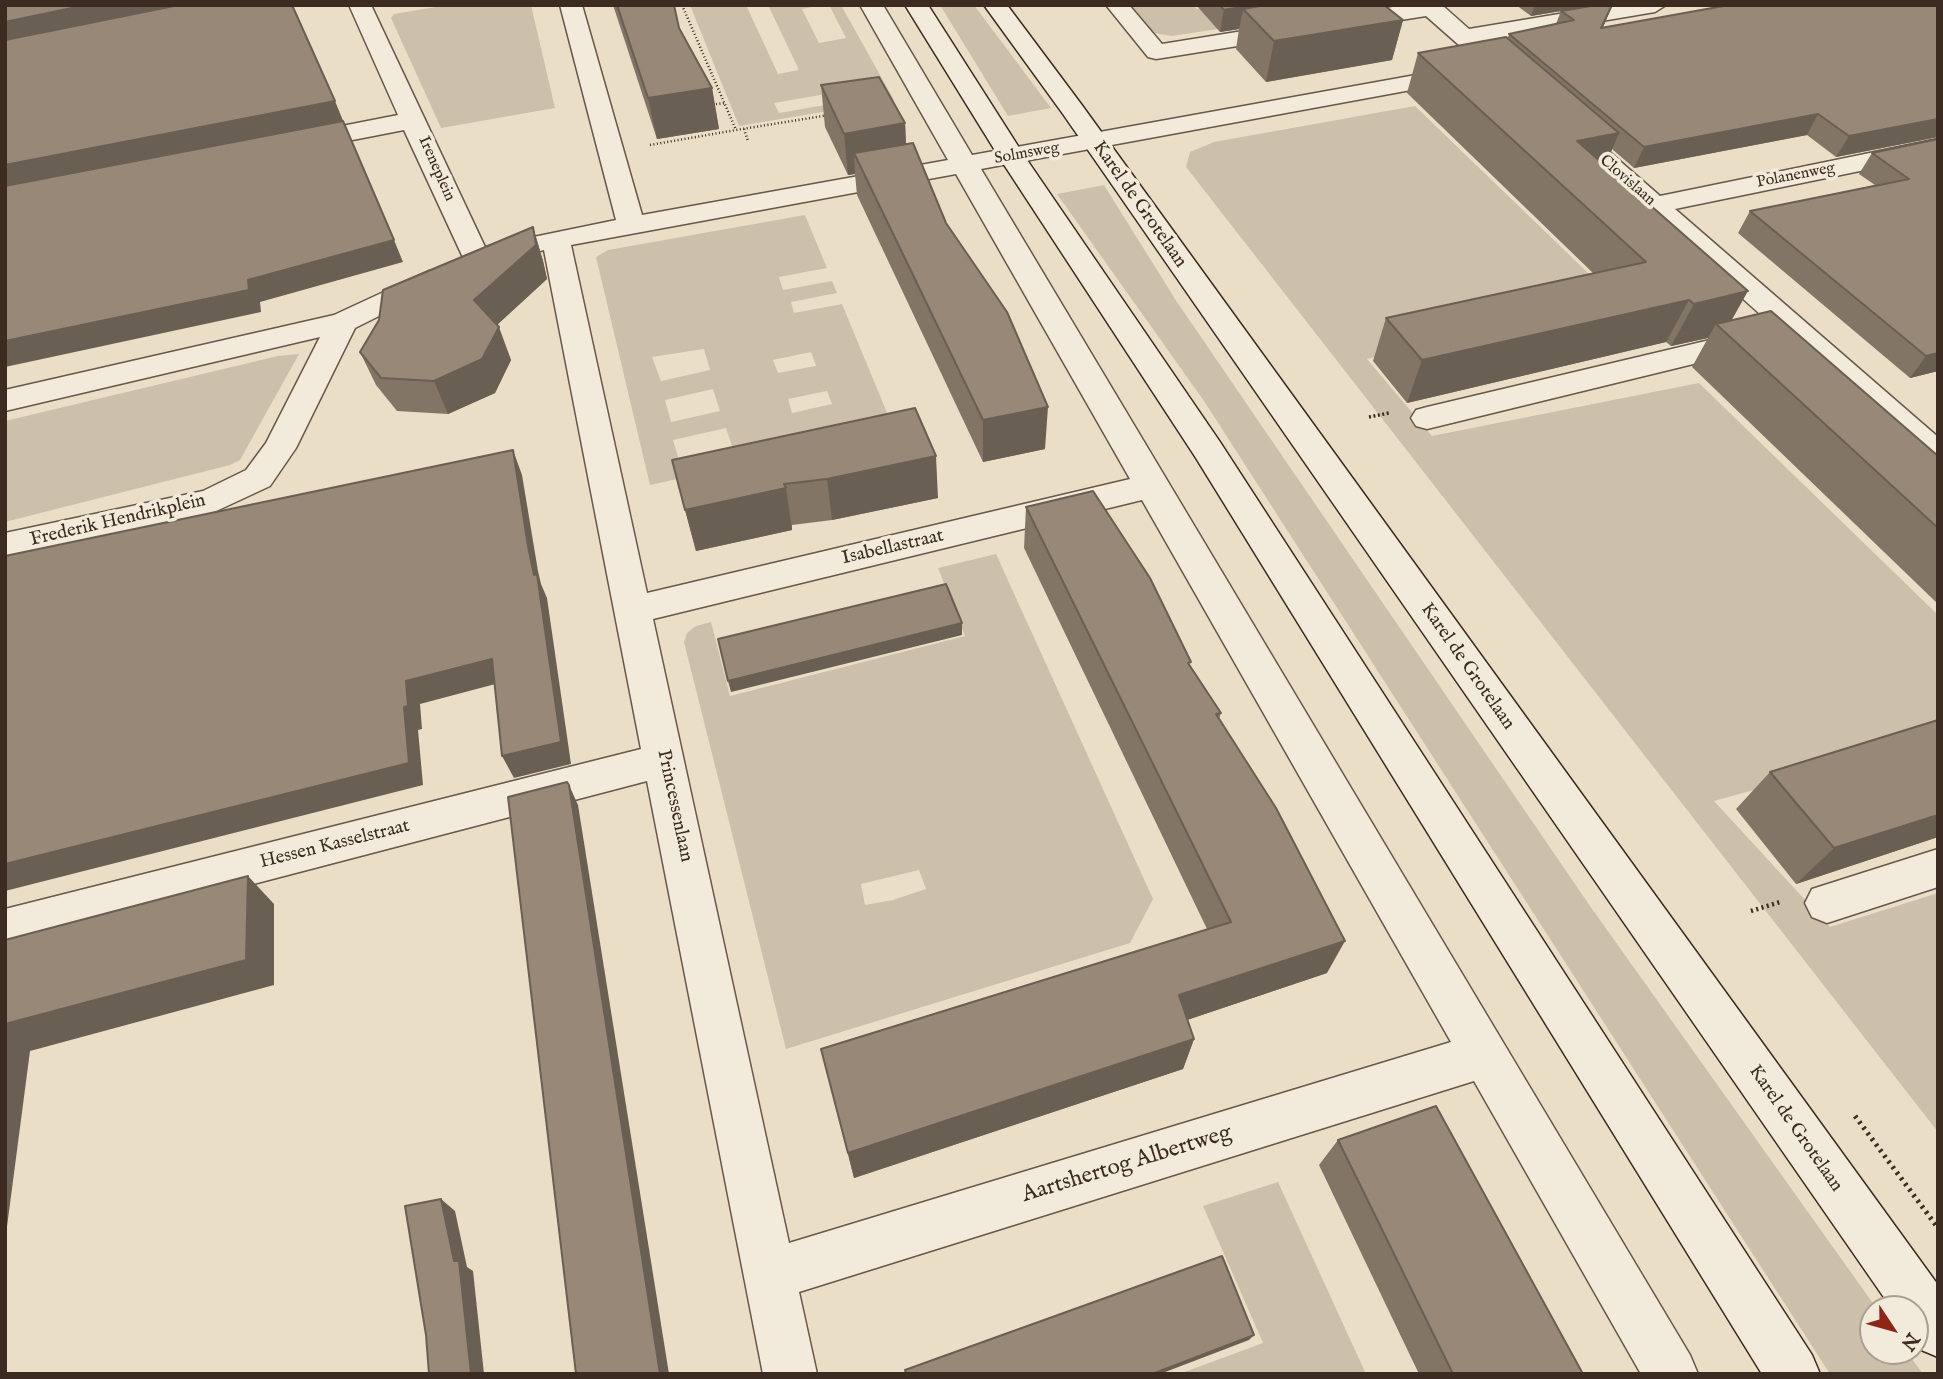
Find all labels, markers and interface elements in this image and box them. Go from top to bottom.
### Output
street label: Ireneplein [413,134,459,204]
street label: Karel de Grotelaan [1087,137,1191,273]
street label: Solmsweg [993,139,1061,169]
street label: Clovislaan [1595,151,1659,211]
street label: Polanenweg [1755,159,1837,193]
street label: Frederik Hendrikplein [28,490,208,552]
street label: Isabellastraat [840,525,946,571]
street label: Karel de Grotelaan [1415,599,1519,735]
street label: Princessenlaan [651,748,697,864]
street label: Hessen Kasselstraat [258,815,412,875]
street label: Karel de Grotelaan [1743,1061,1847,1197]
street label: Aartshertog Albertweg [1019,1120,1235,1210]
north arrow [1859,1295,1929,1365]
text: N [1895,1327,1924,1355]

